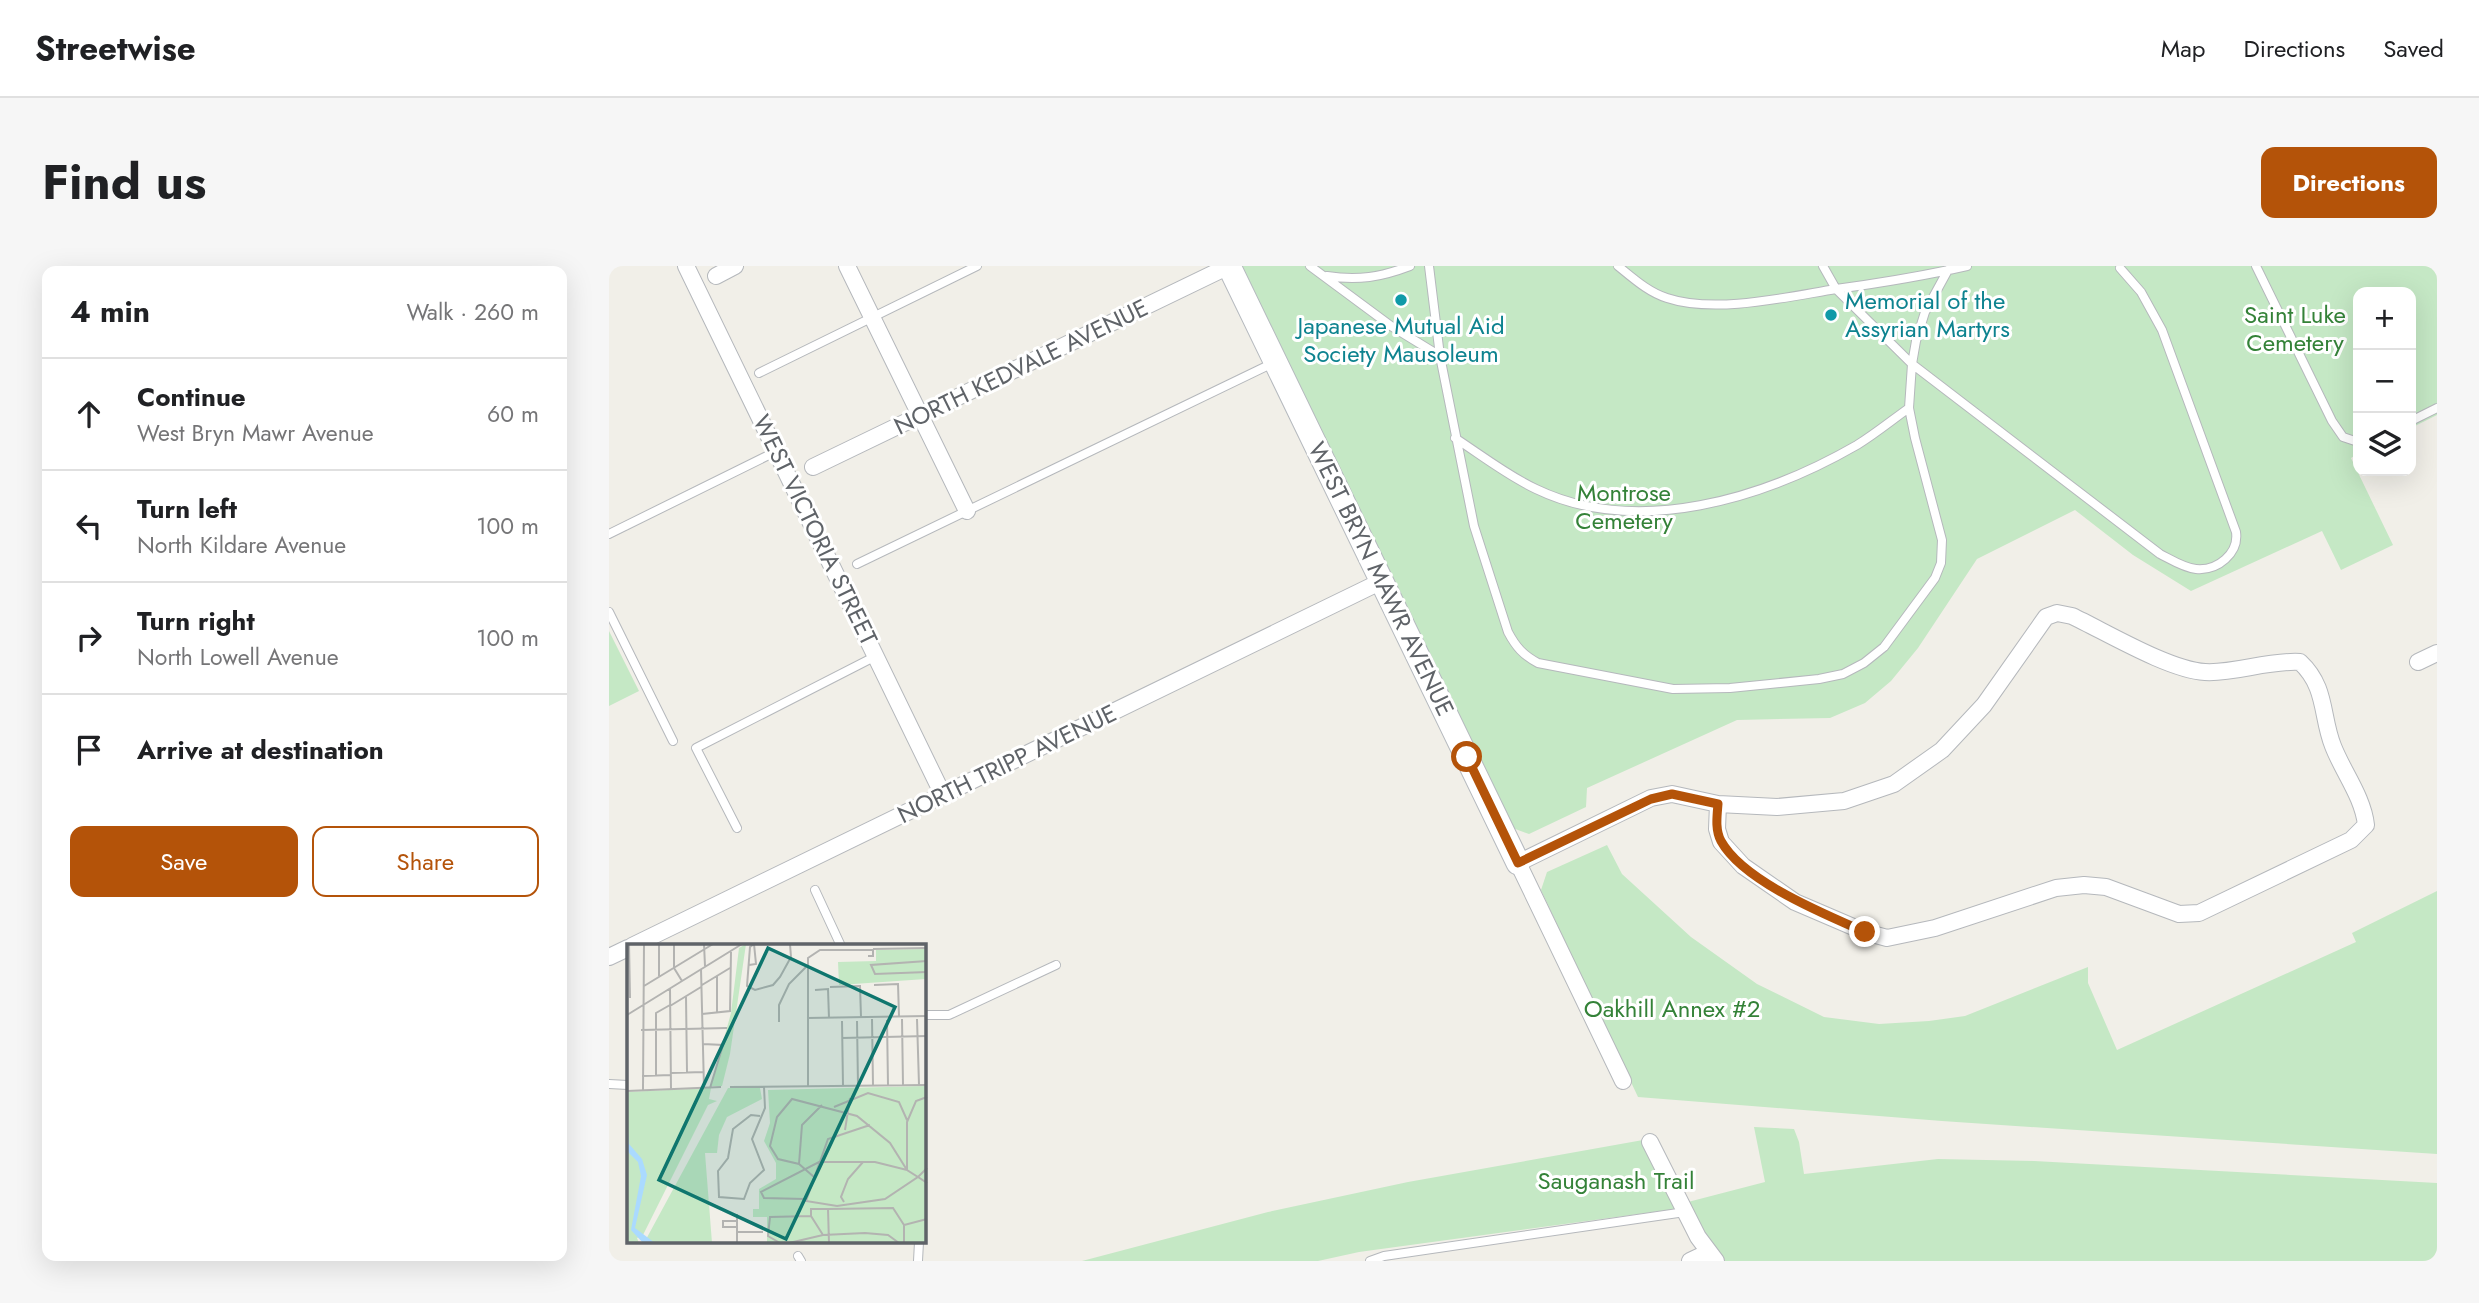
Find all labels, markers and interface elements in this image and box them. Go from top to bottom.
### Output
text: Streetwise [35,25,196,72]
text: Map [2161,31,2206,66]
text: Directions [2244,31,2345,66]
text: Saved [2383,31,2444,66]
text: Find us [42,147,206,217]
button: Directions [2261,147,2437,218]
place label: Memorial of the Assyrian Martyrs [1845,283,2010,346]
map controls [2353,287,2416,476]
button: + [2353,287,2416,350]
text: 4 min [70,290,150,333]
street label: NORTH KEDVALE AVENUE [888,290,1154,443]
marker: Japanese Mutual Aid Society Mausoleum [1393,292,1409,308]
text: Walk · 260 m [406,295,539,329]
park label: Saint Luke Cemetery [2244,297,2346,360]
marker: Memorial of the Assyrian Martyrs [1823,307,1839,323]
place label: Japanese Mutual Aid Society Mausoleum [1294,308,1505,371]
button: − [2353,350,2416,413]
text: Continue [137,378,246,416]
icon: ahead [70,395,108,433]
text: 60 m [487,397,539,431]
street label: WEST VICTORIA STREET [744,409,887,651]
button: layers [2353,413,2416,476]
text: West Bryn Mawr Avenue [137,416,374,450]
street label: WEST BRYN MAWR AVENUE [1300,436,1463,722]
park label: Montrose Cemetery [1575,475,1673,538]
text: Turn left [137,490,237,528]
icon: left [70,507,108,545]
text: 100 m [476,509,539,543]
text: North Kildare Avenue [137,528,346,562]
text: Turn right [137,602,255,640]
icon: right [70,619,108,657]
text: 100 m [476,621,539,655]
text: North Lowell Avenue [137,640,339,674]
street label: NORTH TRIPP AVENUE [891,695,1122,832]
icon: arrive [70,731,108,769]
text: Arrive at destination [137,731,384,769]
route start [1451,741,1482,772]
button: Save [70,826,298,897]
button: Share [312,826,539,897]
route end [1849,916,1880,947]
inset map [627,944,926,1244]
park label: Oakhill Annex #2 [1584,991,1760,1026]
park label: Sauganash Trail [1538,1163,1694,1198]

